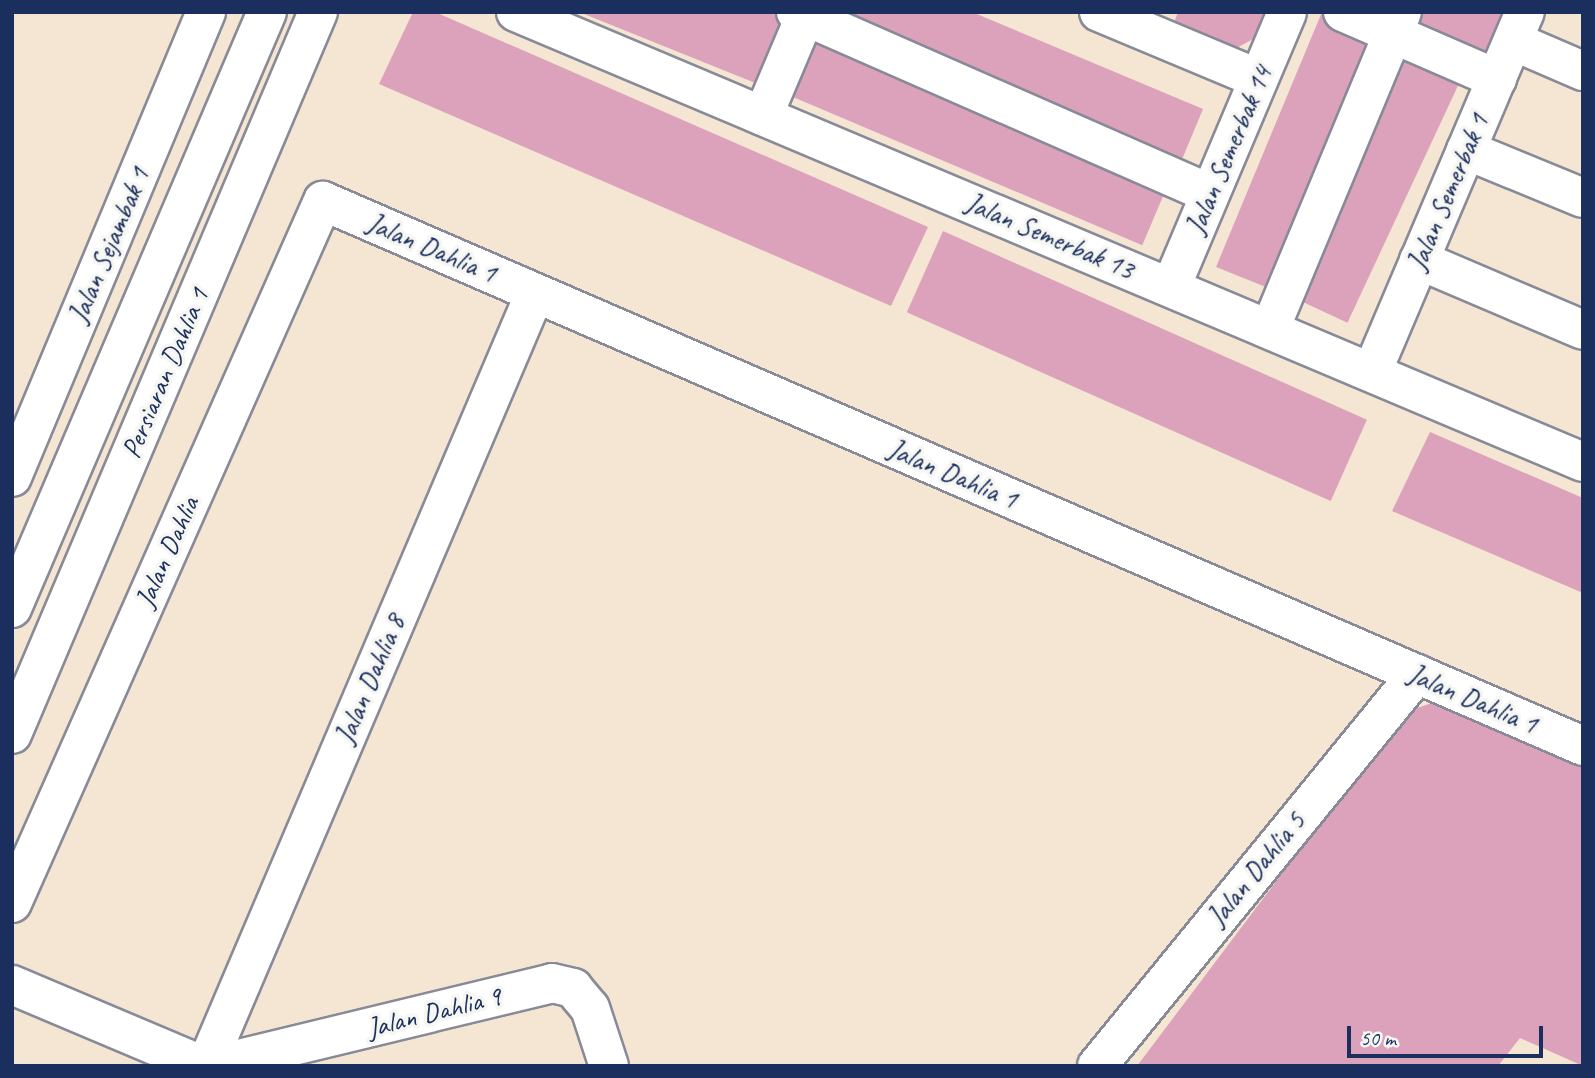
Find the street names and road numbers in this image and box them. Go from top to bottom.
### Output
street label: Jalan Semerbak 14 [1179,61,1279,239]
street label: Jalan Semerbak 1 [1400,109,1496,275]
street label: Jalan Sejambak 1 [61,162,157,328]
street label: Jalan Semerbak 13 [961,186,1139,286]
street label: Jalan Dahlia 1 [362,206,502,290]
street label: Persiaran Dahlia 1 [114,283,216,463]
street label: Jalan Dahlia 1 [883,432,1023,516]
street label: Jalan Dahlia [128,491,206,613]
street label: Jalan Dahlia 8 [328,609,412,749]
street label: Jalan Dahlia 1 [1403,657,1543,741]
street label: Jalan Dahlia 5 [1199,805,1313,933]
street label: Jalan Dahlia 9 [363,979,505,1045]

